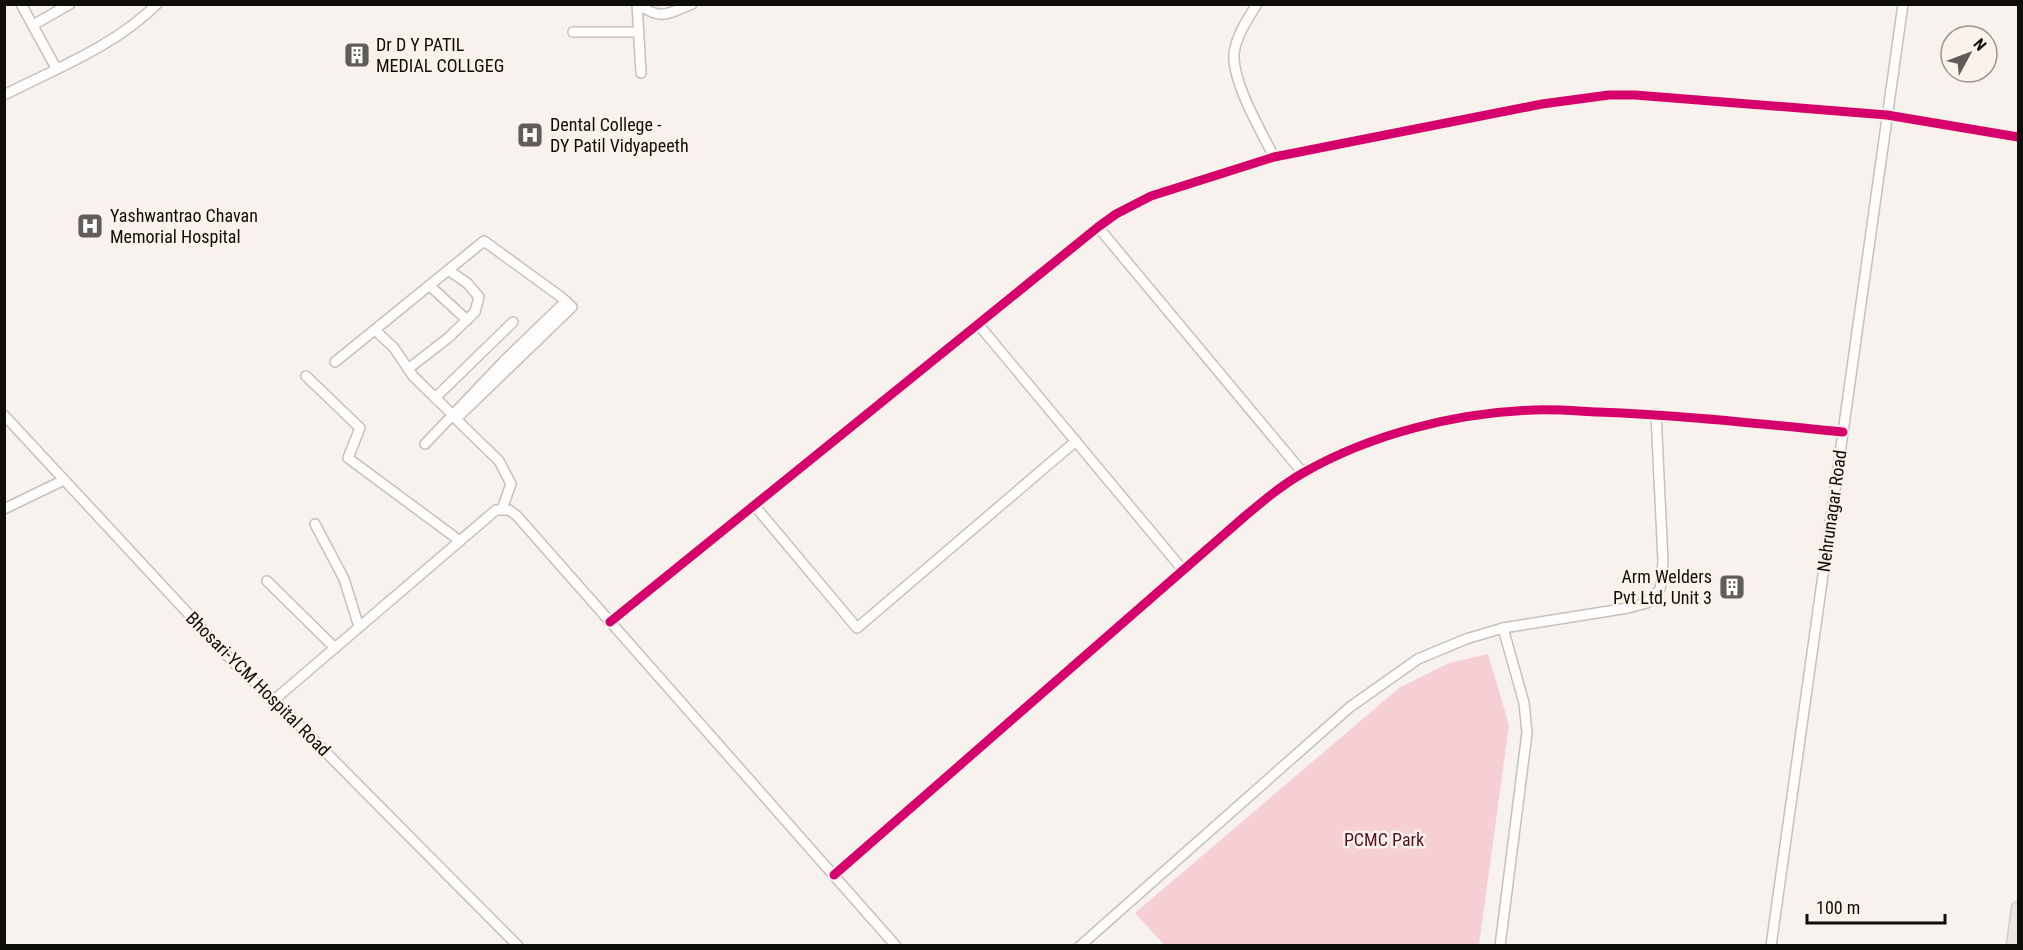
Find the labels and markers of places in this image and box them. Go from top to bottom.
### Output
place label: Dr D Y PATIL MEDIAL COLLGEG [376,34,504,76]
building icon: Dr D Y PATIL MEDIAL COLLGEG [342,40,372,70]
place label: Dental College - DY Patil Vidyapeeth [550,114,689,156]
hospital icon: Dental College - DY Patil Vidyapeeth [515,120,545,150]
place label: Yashwantrao Chavan Memorial Hospital [110,205,258,247]
hospital icon: Yashwantrao Chavan Memorial Hospital [75,211,105,241]
place label: Arm Welders Pvt Ltd, Unit 3 [1613,566,1712,608]
building icon: Arm Welders Pvt Ltd, Unit 3 [1717,572,1747,602]

